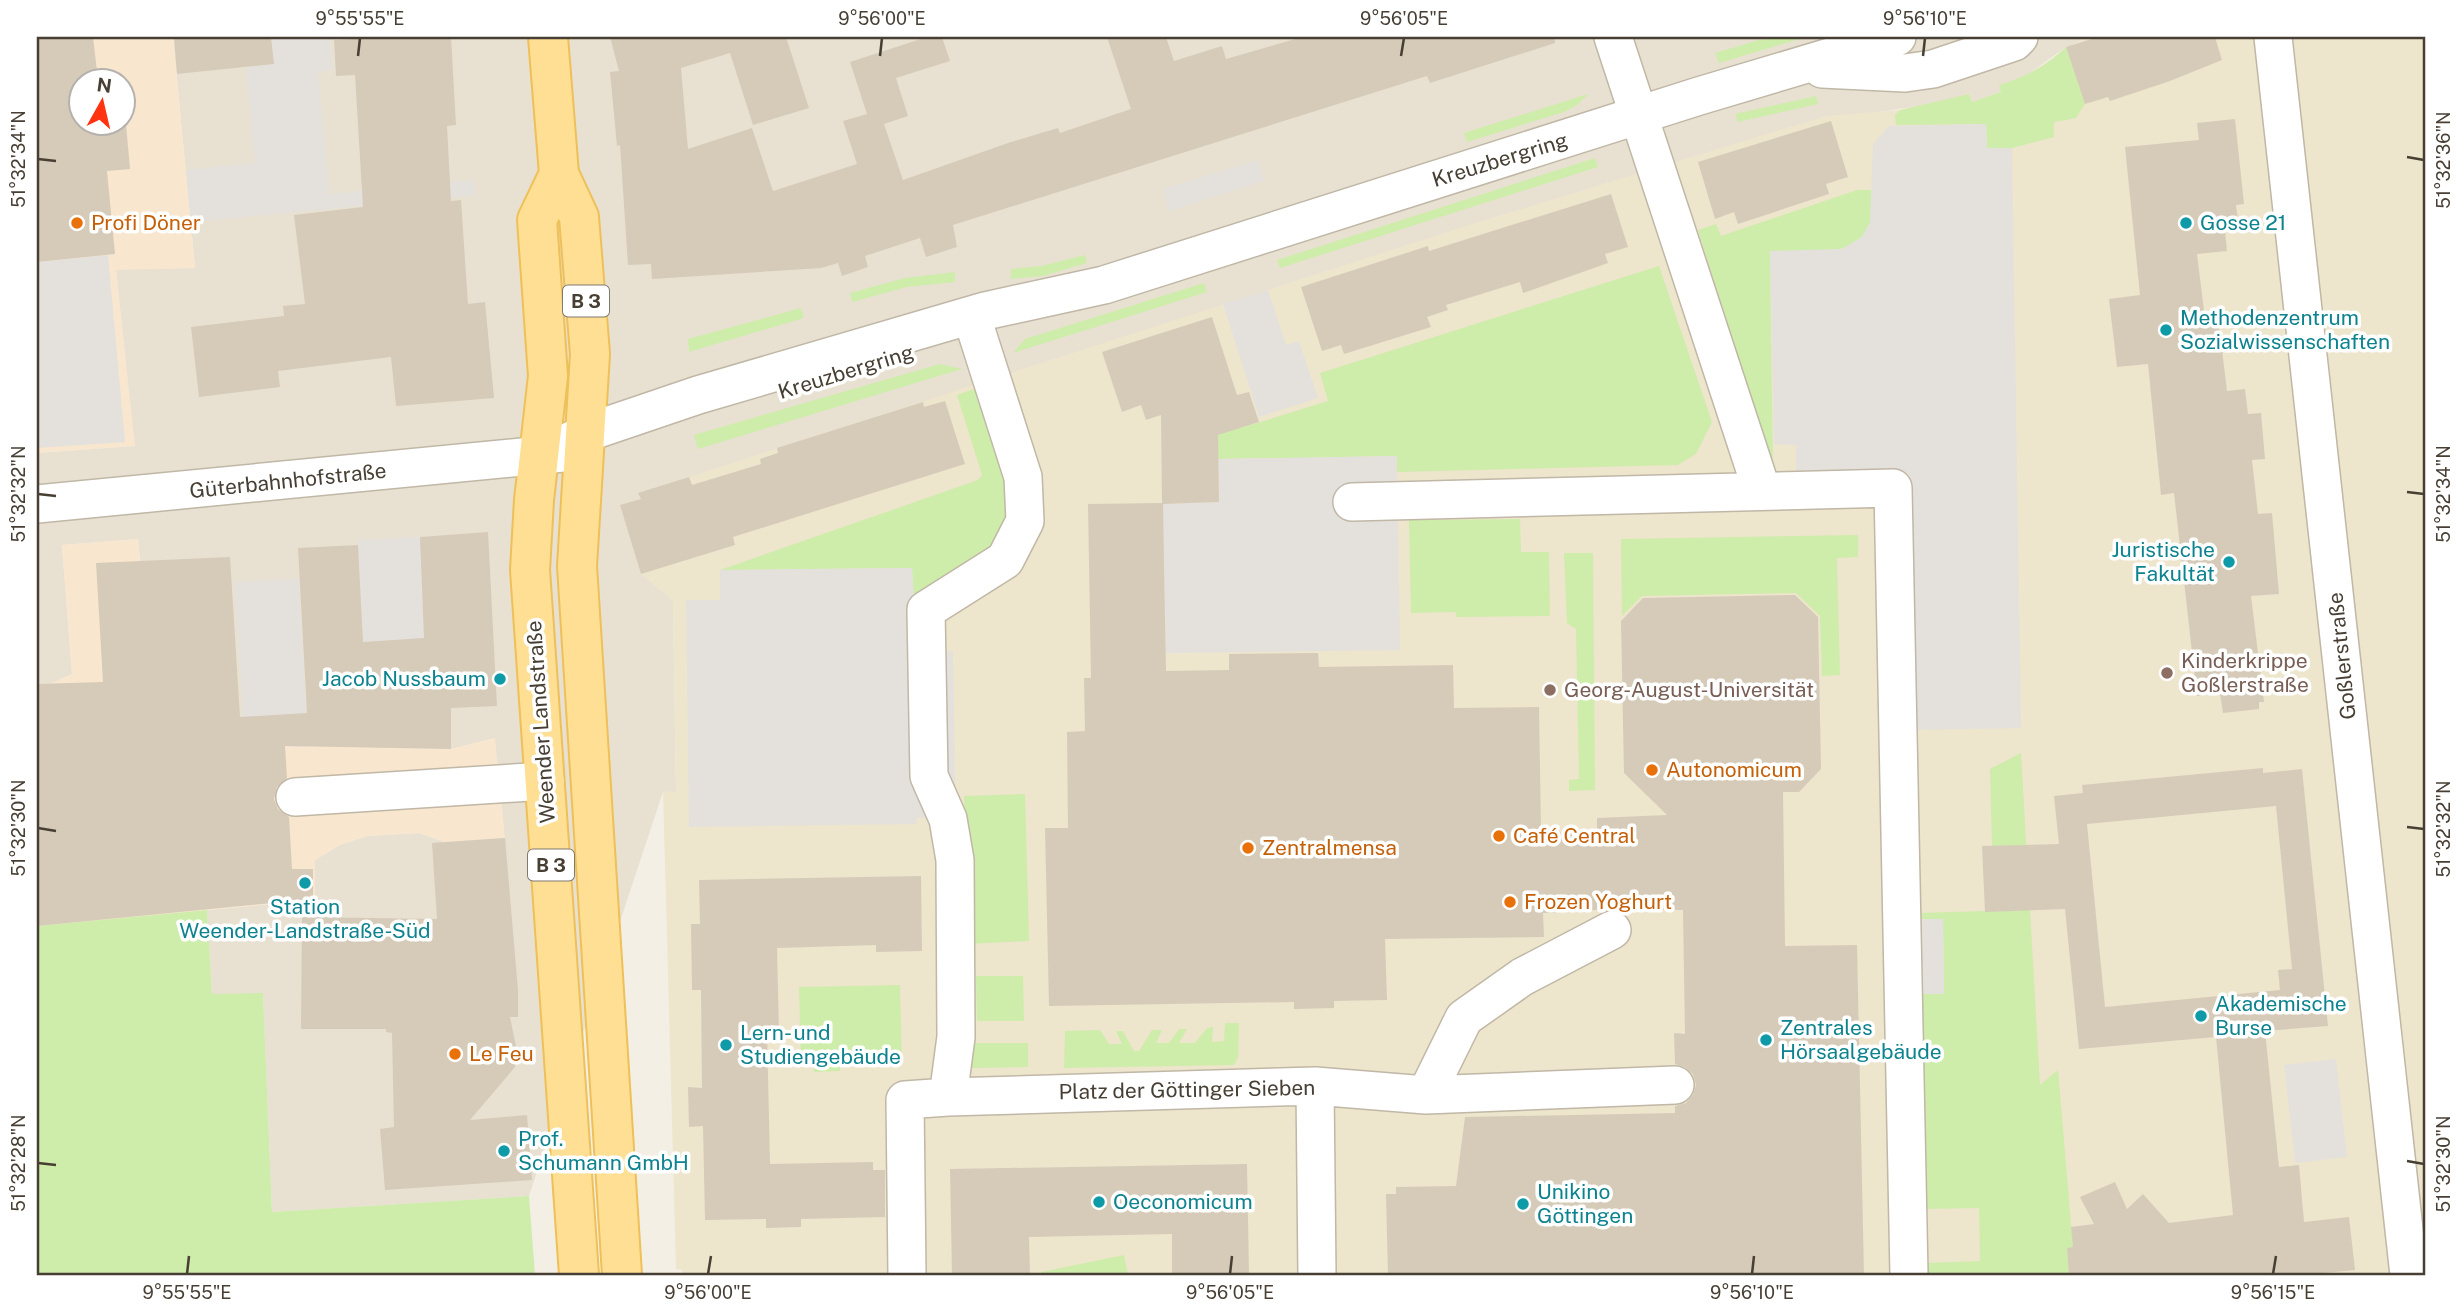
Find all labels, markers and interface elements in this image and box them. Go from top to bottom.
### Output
text: 9°55'55"E [316,8,404,29]
text: 9°56'00"E [838,8,926,29]
text: 9°56'05"E [1360,8,1448,29]
text: 9°56'10"E [1883,8,1967,29]
north arrow [66,66,136,136]
text: N [95,73,113,97]
text: 51°32'34"N [8,110,29,208]
text: 51°32'36"N [2433,111,2454,209]
street label: Kreuzbergring [1429,127,1571,192]
place label: Profi Döner [91,210,201,235]
place label: Gosse 21 [2200,210,2286,235]
marker: Profi Döner [69,215,85,231]
marker: Gosse 21 [2178,215,2194,231]
road number: B 3 [563,286,609,316]
place label: Methodenzentrum Sozialwissenschaften [2180,305,2390,354]
marker: Methodenzentrum Sozialwissenschaften [2158,322,2174,338]
street label: Kreuzbergring [775,339,917,404]
text: 51°32'32"N [8,445,29,543]
text: 51°32'34"N [2433,445,2454,543]
street label: Güterbahnhofstraße [188,458,388,503]
place label: Juristische Fakultät [2111,537,2215,586]
marker: Juristische Fakultät [2221,554,2237,570]
street label: Goßlerstraße [2322,591,2361,721]
street label: Weender Landstraße [521,620,560,824]
place label: Kinderkrippe Goßlerstraße [2181,648,2309,697]
marker: Kinderkrippe Goßlerstraße [2159,665,2175,681]
place label: Jacob Nussbaum [322,666,486,691]
marker: Jacob Nussbaum [492,671,508,687]
place label: Georg-August-Universität [1564,677,1814,702]
marker: Georg-August-Universität [1542,682,1558,698]
place label: Autonomicum [1666,757,1802,782]
marker: Autonomicum [1644,762,1660,778]
text: 51°32'30"N [8,779,29,877]
text: 51°32'32"N [2433,780,2454,878]
place label: Café Central [1513,823,1636,848]
marker: Café Central [1491,828,1507,844]
place label: Zentralmensa [1262,835,1397,860]
marker: Zentralmensa [1240,840,1256,856]
road number: B 3 [528,850,574,880]
marker: Station Weender-Landstraße-Süd [297,875,313,891]
place label: Frozen Yoghurt [1524,889,1672,914]
place label: Station Weender-Landstraße-Süd [179,894,431,943]
marker: Frozen Yoghurt [1502,894,1518,910]
place label: Akademische Burse [2215,991,2347,1040]
marker: Akademische Burse [2193,1008,2209,1024]
place label: Zentrales Hörsaalgebäude [1780,1015,1942,1064]
place label: Lern- und Studiengebäude [740,1020,901,1069]
marker: Zentrales Hörsaalgebäude [1758,1032,1774,1048]
marker: Lern- und Studiengebäude [718,1037,734,1053]
place label: Le Feu [469,1041,534,1066]
marker: Le Feu [447,1046,463,1062]
street label: Platz der Göttinger Sieben [1058,1075,1316,1104]
text: 51°32'28"N [8,1114,29,1212]
text: 51°32'30"N [2433,1115,2454,1213]
place label: Prof. Schumann GmbH [518,1126,689,1175]
marker: Prof. Schumann GmbH [496,1143,512,1159]
place label: Unikino Göttingen [1537,1179,1633,1228]
place label: Oeconomicum [1113,1189,1253,1214]
marker: Oeconomicum [1091,1194,1107,1210]
marker: Unikino Göttingen [1515,1196,1531,1212]
text: 9°55'55"E [143,1282,231,1303]
text: 9°56'00"E [664,1282,752,1303]
text: 9°56'05"E [1186,1282,1274,1303]
text: 9°56'10"E [1710,1282,1794,1303]
text: 9°56'15"E [2231,1282,2315,1303]

